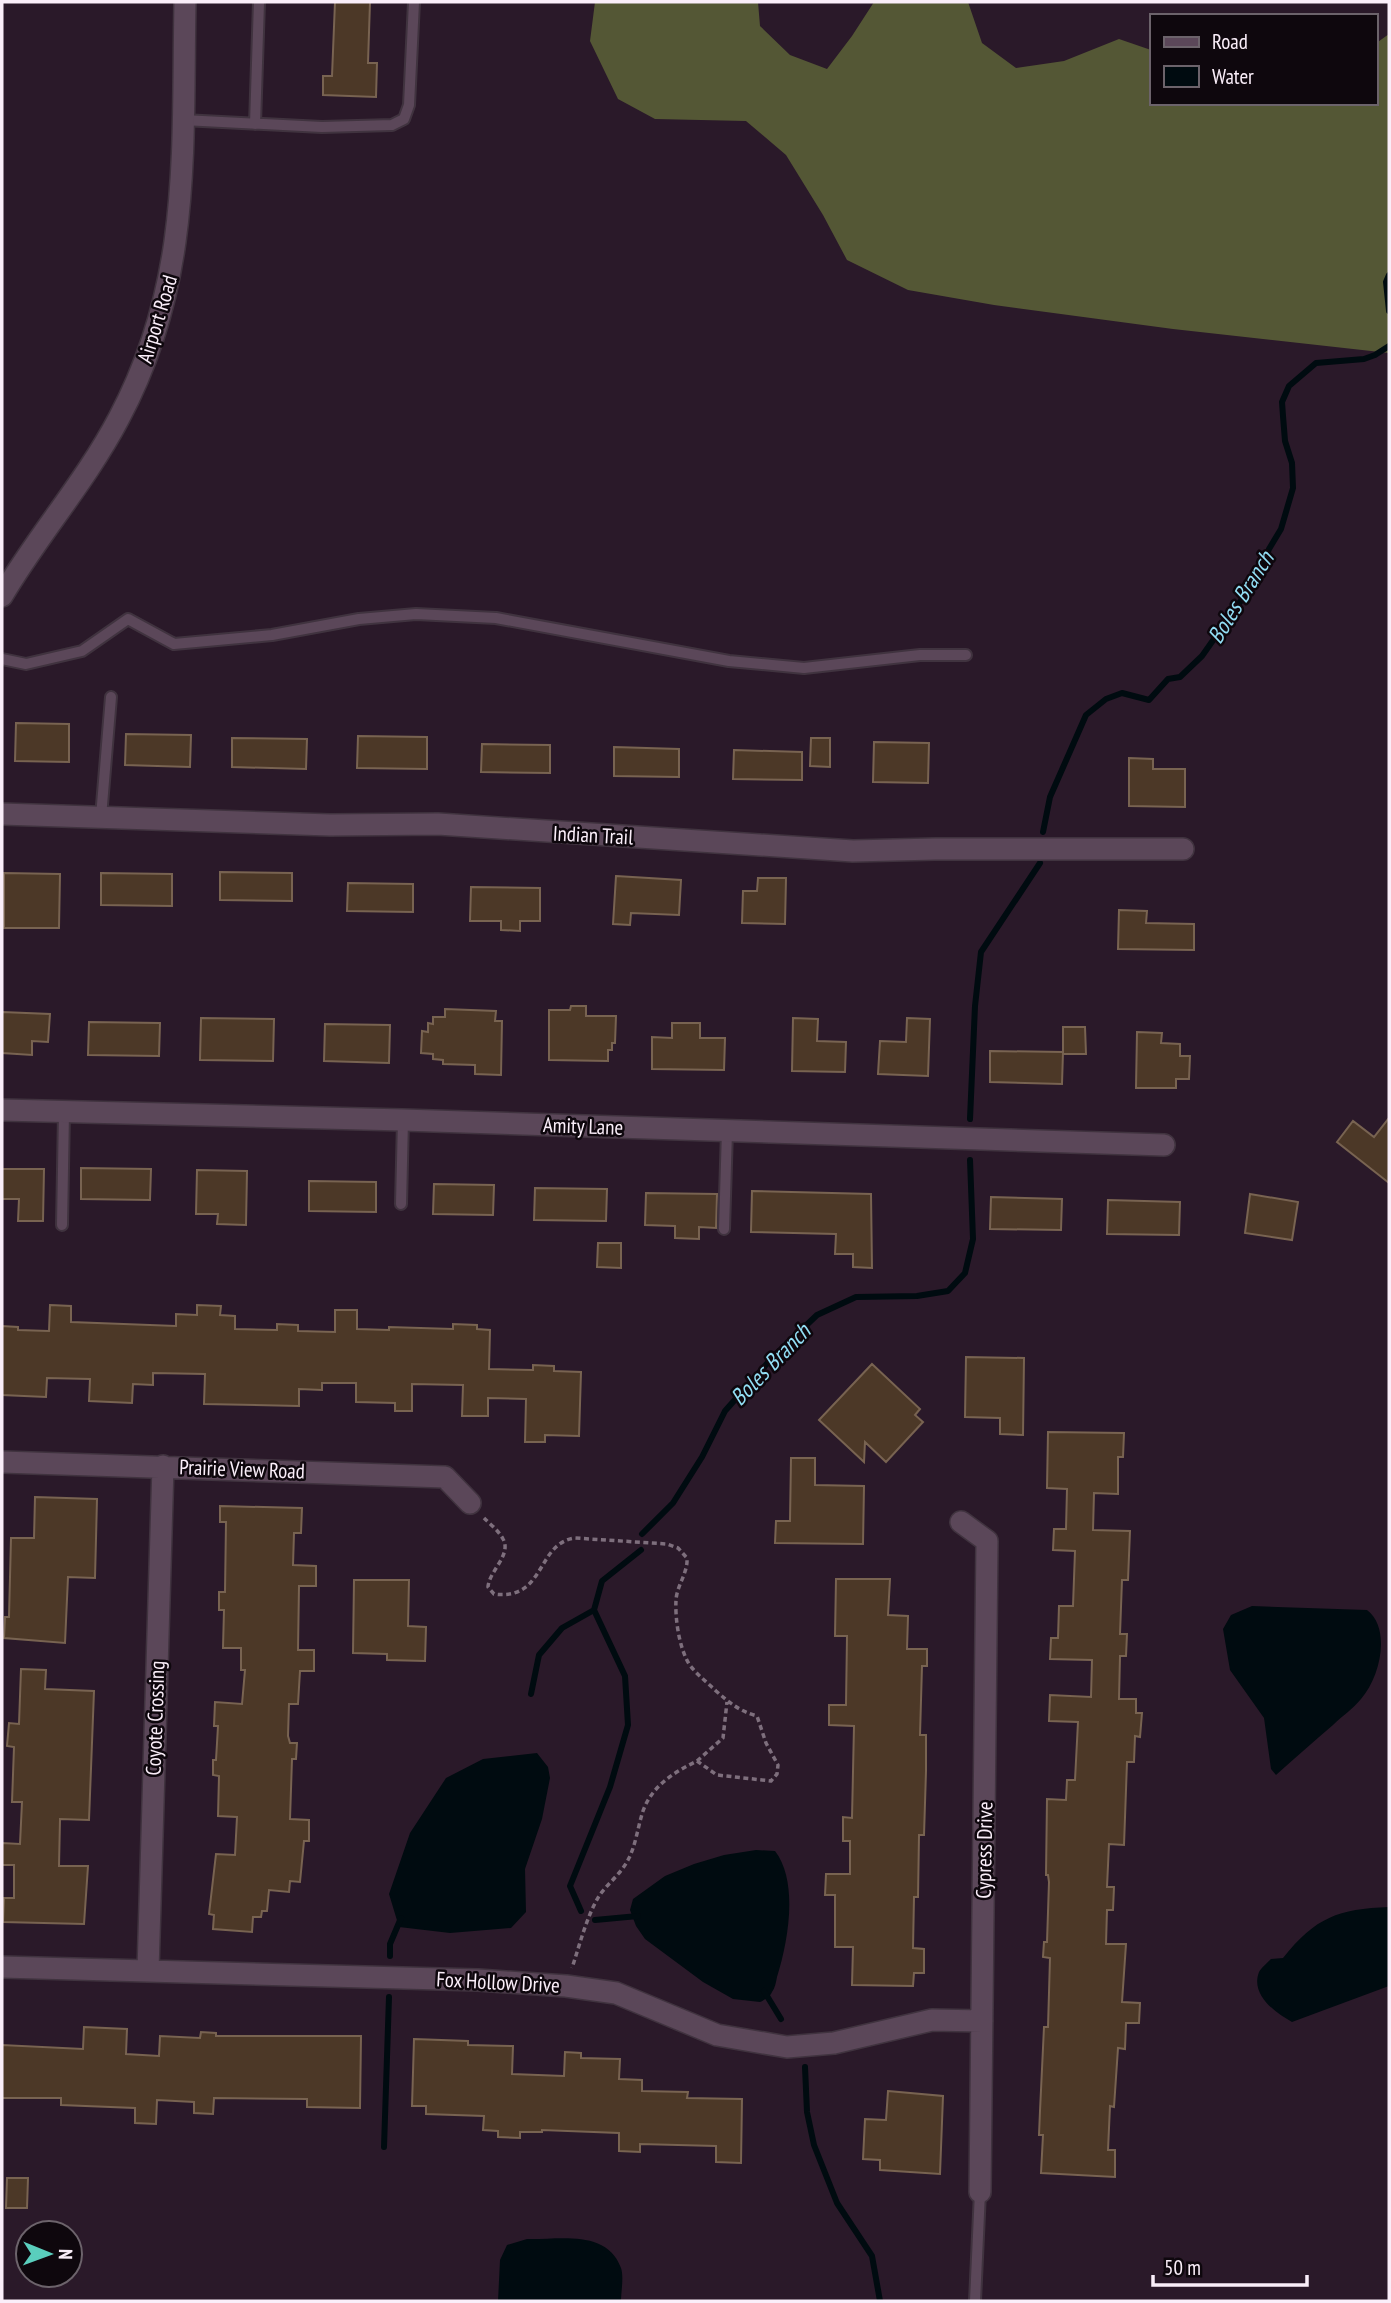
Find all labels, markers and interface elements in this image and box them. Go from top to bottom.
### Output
legend [1150,14,1377,105]
text: Road [1212,28,1248,55]
text: Water [1212,63,1254,90]
street label: Airport Road [131,272,183,366]
water label: Boles Branch [1200,544,1281,648]
street label: Indian Trail [552,819,634,851]
street label: Amity Lane [542,1111,624,1141]
water label: Boles Branch [724,1316,818,1411]
street label: Prairie View Road [179,1453,305,1485]
street label: Coyote Crossing [140,1660,170,1776]
street label: Cypress Drive [970,1801,998,1899]
street label: Fox Hollow Drive [436,1965,560,1999]
north arrow [14,2219,84,2289]
scale bar [1153,2244,1307,2288]
text: N [54,2249,78,2260]
text: 50 m [1164,2254,1201,2281]

